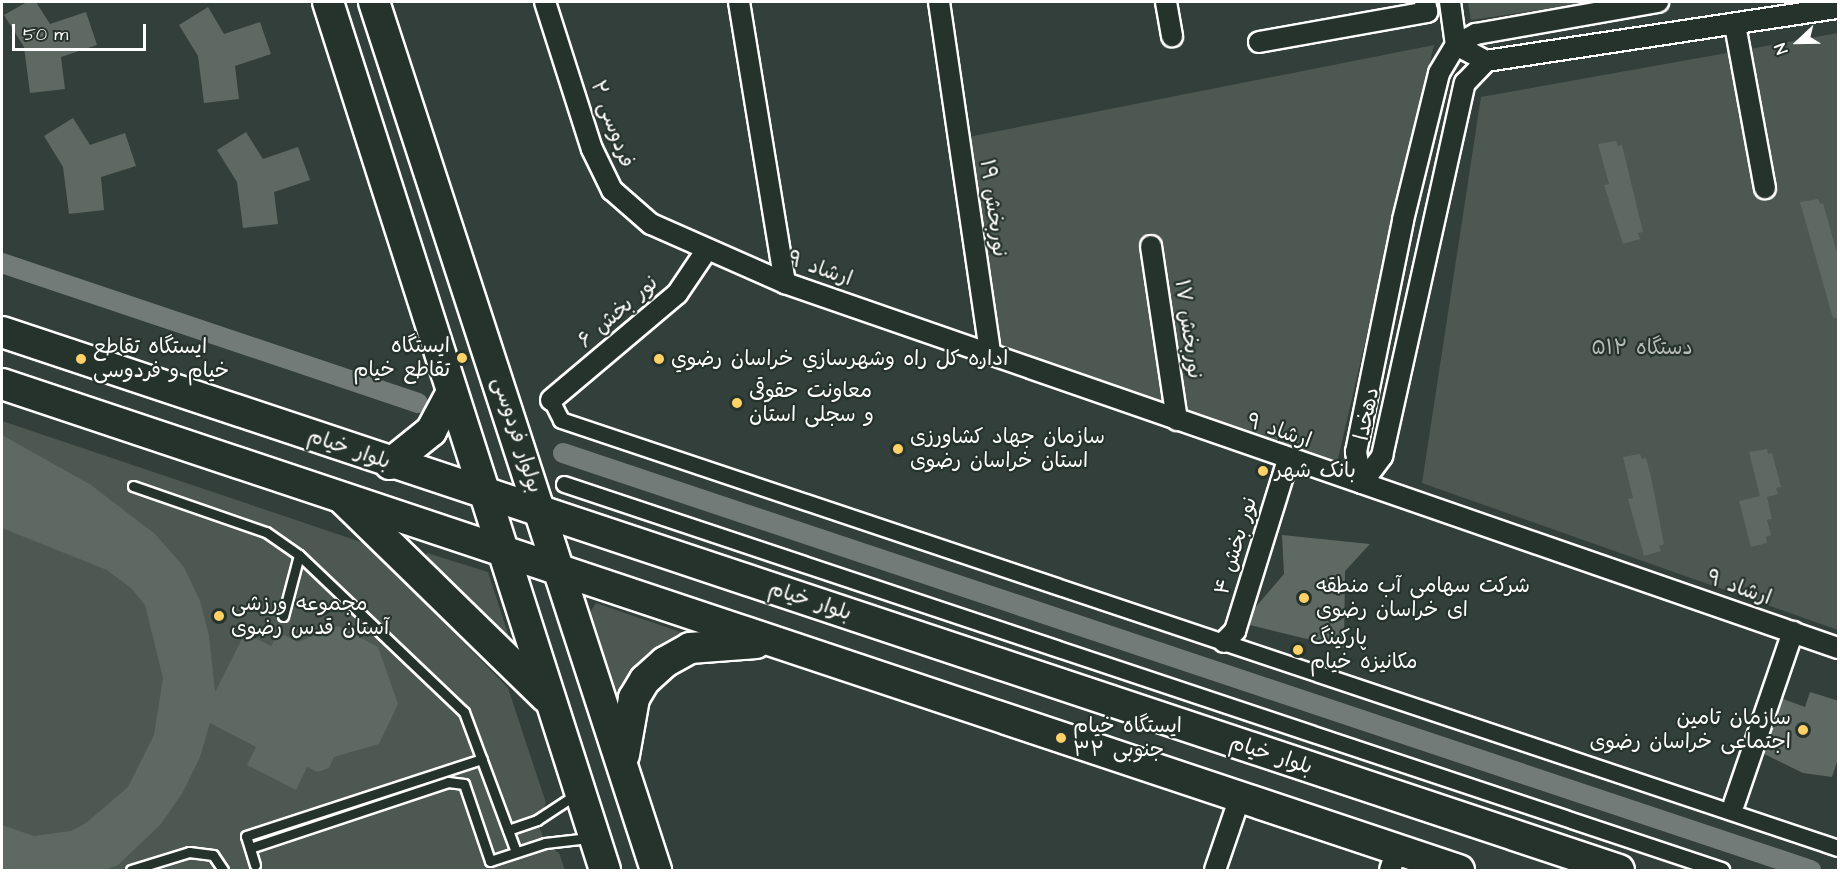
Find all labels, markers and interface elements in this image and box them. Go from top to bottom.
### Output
scale bar [15,12,148,50]
north arrow [1768,12,1828,72]
text: 50 m [23,22,68,47]
text: N [1769,40,1793,58]
street label: فردوسی ۲ [585,77,639,171]
street label: نوربخش ۱۹ [974,158,1012,258]
street label: ارشاد ۹ [784,246,856,292]
street label: نور بخش ۶ [573,270,663,354]
street label: نوربخش ۱۷ [1169,278,1207,380]
place label: ایستگاه تقاطع خیام [353,333,450,383]
place label: ایستگاه تقاطع خیام و فردوسی [93,334,229,384]
park label: ۵۱۲ دستگاه [1591,335,1693,361]
place label: اداره كل راه وشهرسازي خراسان رضوي [671,346,1008,372]
marker: ایستگاه تقاطع خیام [455,351,469,365]
marker: ایستگاه تقاطع خیام و فردوسی [74,352,88,366]
marker: اداره كل راه وشهرسازي خراسان رضوي [652,352,666,366]
street label: بولوار فردوسی [486,374,548,496]
place label: معاونت حقوقی و سجلی استان [749,378,874,428]
street label: دهخدا [1349,385,1385,443]
marker: معاونت حقوقی و سجلی استان [730,396,744,410]
street label: ارشاد ۹ [1243,408,1315,454]
street label: بلوار خیام [304,423,394,475]
place label: سازمان جهاد کشاورزی استان خراسان رضوی [910,424,1105,474]
marker: سازمان جهاد کشاورزی استان خراسان رضوی [891,442,905,456]
place label: بانک شهر [1275,458,1356,484]
marker: بانک شهر [1256,464,1270,478]
street label: نور بخش ۴ [1209,494,1263,598]
street label: ارشاد ۹ [1703,565,1775,611]
place label: شرکت سهامی آب منطقه ای خراسان رضوی [1316,573,1530,623]
street label: بلوار خیام [765,576,855,626]
place label: مجموعه ورزشی آستان قدس رضوی [231,591,389,641]
marker: شرکت سهامی آب منطقه ای خراسان رضوی [1297,591,1311,605]
marker: مجموعه ورزشی آستان قدس رضوی [212,609,226,623]
place label: پارکینگ مکانیزه خیام [1310,625,1417,675]
marker: پارکینگ مکانیزه خیام [1291,643,1305,657]
place label: سازمان تامین اجتماعی خراسان رضوی [1590,705,1791,755]
place label: ایستگاه خیام جنوبی ۳۲ [1073,713,1182,763]
marker: سازمان تامین اجتماعی خراسان رضوی [1796,723,1810,737]
street label: بلوار خیام [1226,730,1316,780]
marker: ایستگاه خیام جنوبی ۳۲ [1054,731,1068,745]

